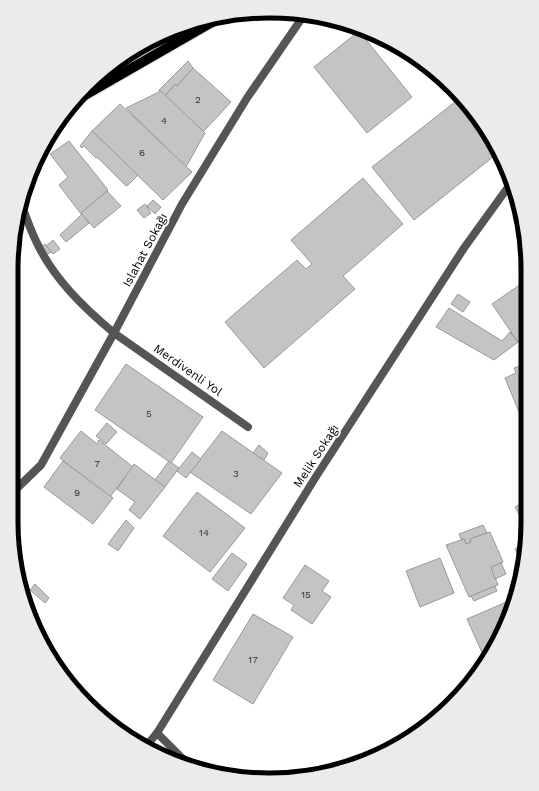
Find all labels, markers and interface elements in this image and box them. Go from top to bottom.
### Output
house number: 2 [195,94,201,105]
house number: 4 [161,115,167,126]
house number: 6 [139,147,145,158]
street label: Islahat Sokağı [120,211,170,289]
street label: Merdivenli Yol [151,341,225,399]
house number: 5 [146,408,152,419]
street label: Melik Sokağı [290,422,342,490]
house number: 7 [94,458,100,469]
house number: 3 [233,468,239,479]
house number: 9 [74,487,80,498]
house number: 14 [199,527,209,538]
house number: 15 [301,589,311,600]
house number: 17 [248,654,258,665]

